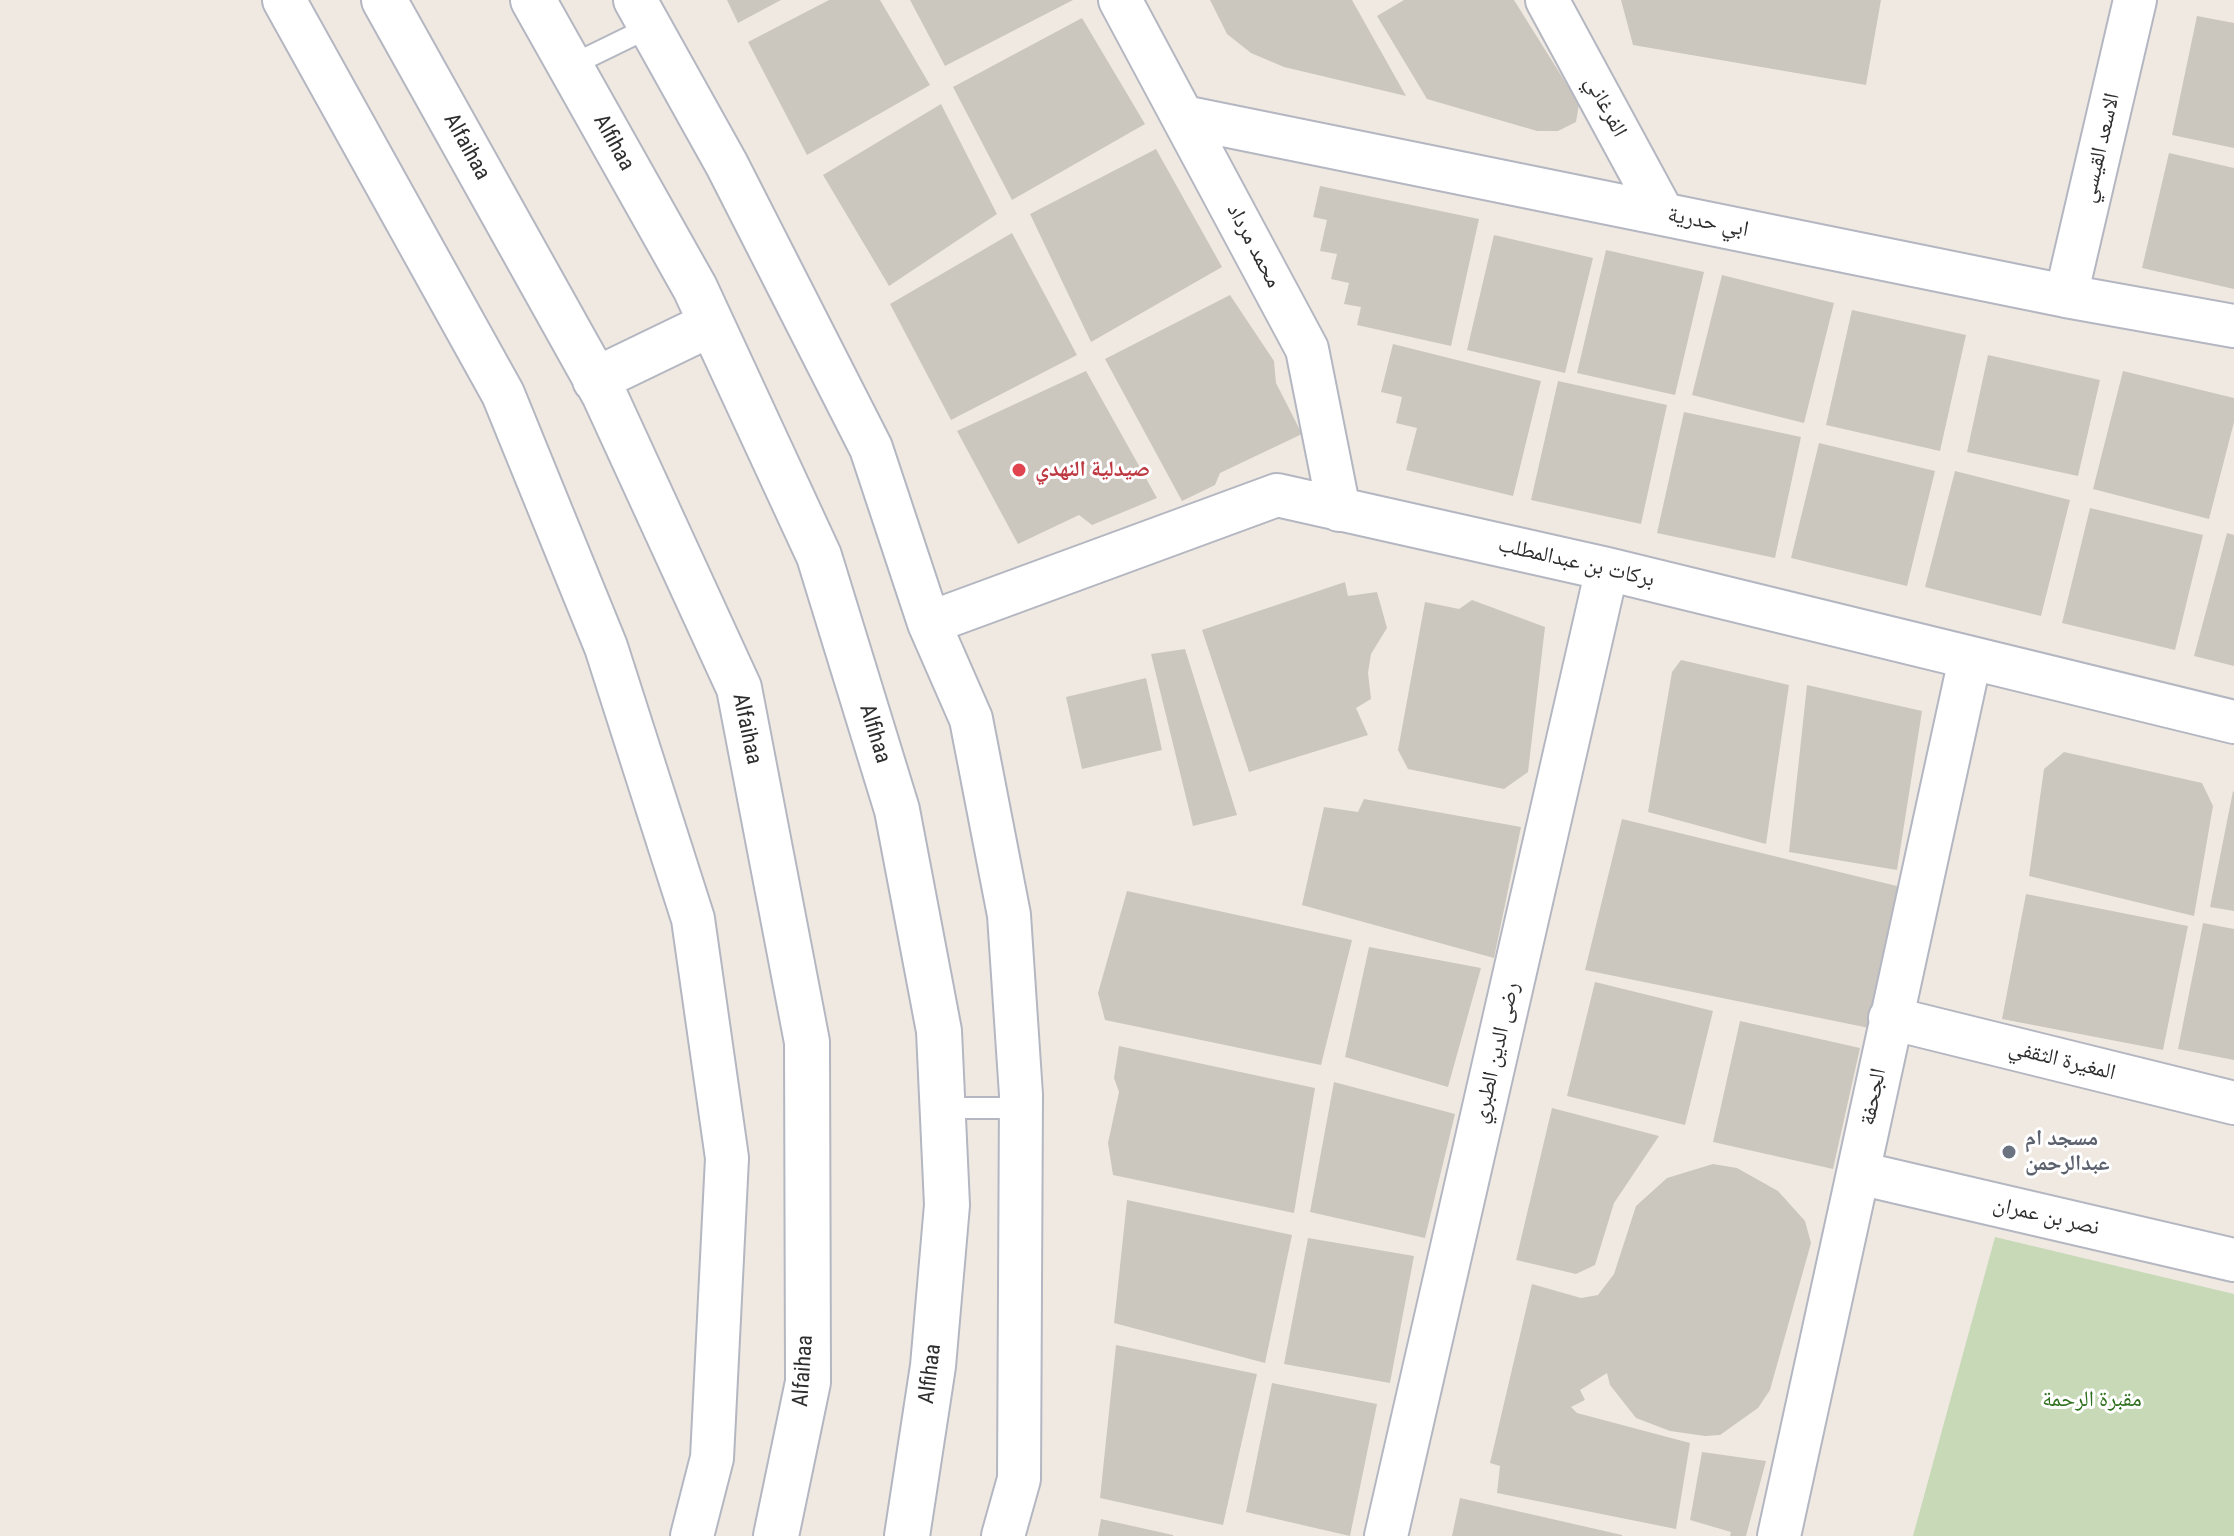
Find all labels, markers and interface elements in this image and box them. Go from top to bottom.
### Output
street label: الفرغاني [1578,72,1632,142]
street label: الاسعد القيسي [2076,91,2126,205]
street label: Alfaihaa [437,109,495,185]
street label: Alfihaa [587,110,639,176]
street label: محمد مرداد [1220,199,1286,293]
street label: ابي حدرية [1665,202,1751,244]
place label: صيدلية النهدي [1035,457,1150,483]
marker: صيدلية النهدي [1010,461,1028,479]
street label: بركات بن عبدالمطلب [1495,532,1657,594]
street label: Alfaihaa [726,691,766,767]
street label: Alfihaa [853,701,895,767]
street label: رضى الدين الطبري [1468,980,1526,1126]
street label: المغيرة الثقفي [2006,1035,2118,1087]
street label: الجحفة [1855,1066,1893,1128]
place label: مسجد ام عبدالرحمن [2025,1126,2110,1178]
marker: مسجد ام عبدالرحمن [2000,1143,2018,1161]
street label: نصر بن عمران [1990,1192,2102,1242]
street label: Alfaihaa [788,1334,820,1408]
street label: Alfihaa [914,1343,948,1405]
park label: مقبرة الرحمة [2042,1387,2142,1413]

